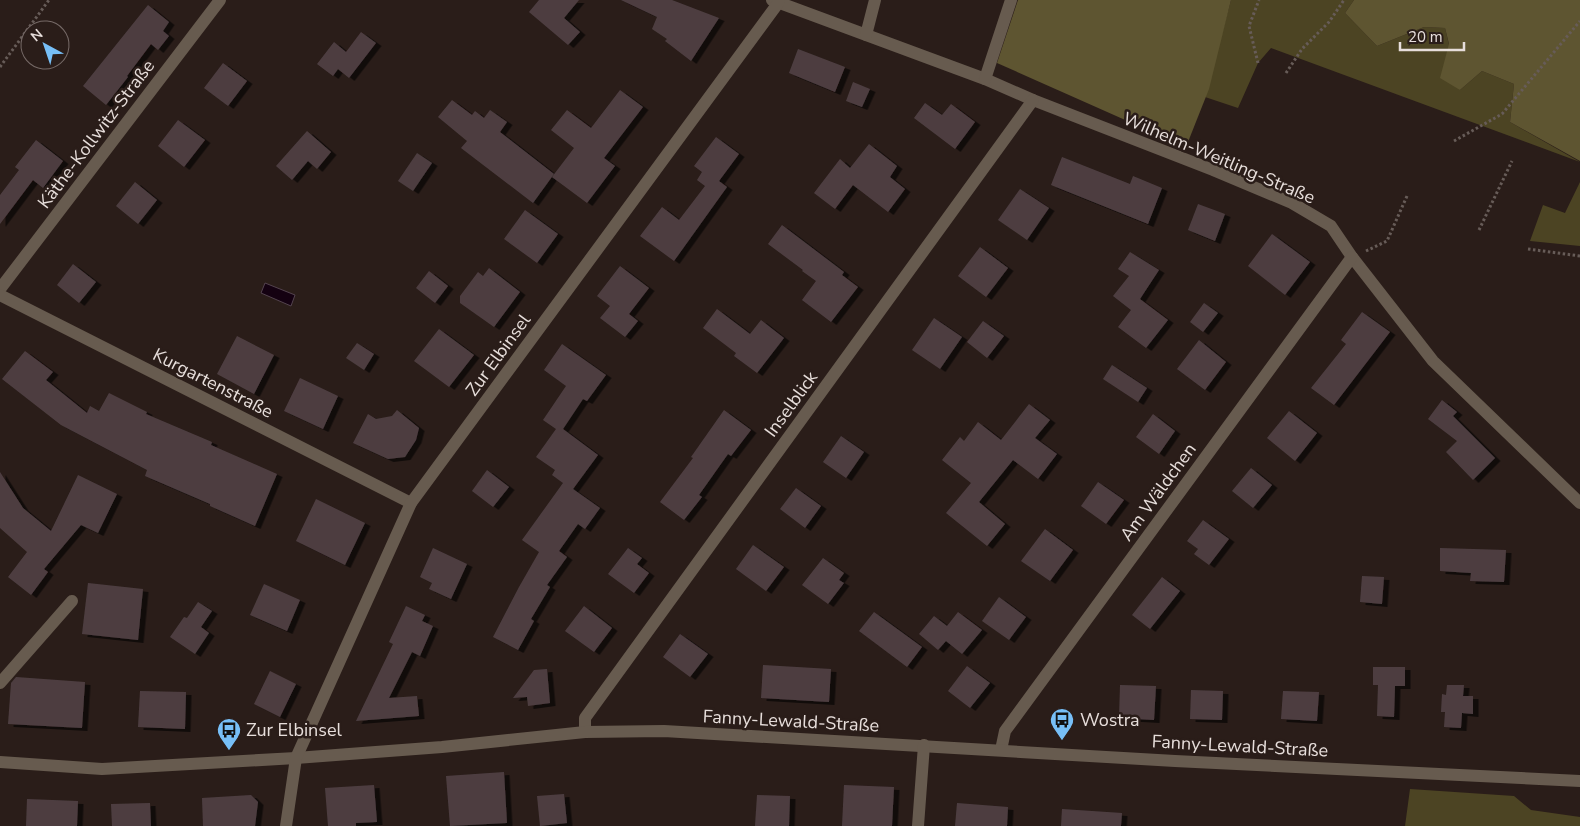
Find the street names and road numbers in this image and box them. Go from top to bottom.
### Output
street label: Käthe-Kollwitz-Straße [32,55,160,213]
street label: Wilhelm-Weitling-Straße [1119,107,1319,209]
street label: Zur Elbinsel [460,309,536,401]
street label: Kurgartenstraße [149,342,277,424]
street label: Inselblick [759,366,824,442]
street label: Am Wäldchen [1114,438,1202,546]
street label: Fanny-Lewald-Straße [702,704,880,738]
street label: Fanny-Lewald-Straße [1151,729,1329,763]

